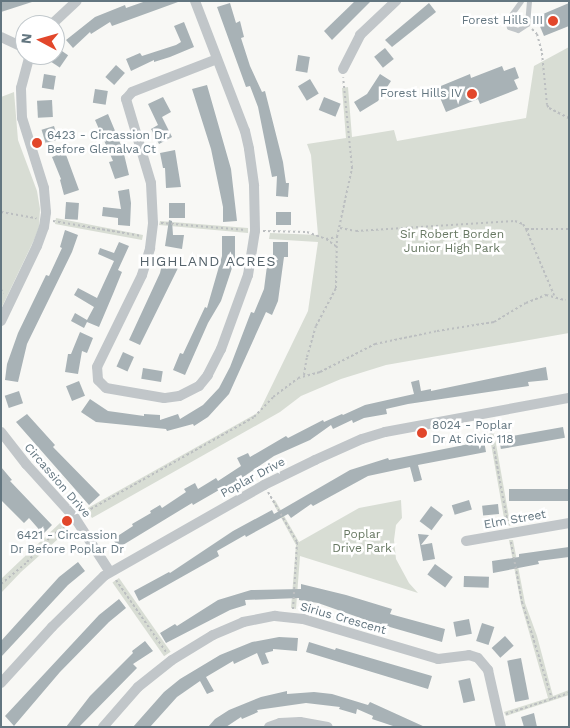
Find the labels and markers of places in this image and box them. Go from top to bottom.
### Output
place label: Forest Hills III [462,14,543,28]
marker: Forest Hills III [547,15,559,27]
place label: Forest Hills IV [380,87,462,101]
marker: Forest Hills IV [466,88,478,100]
place label: 6423 - Circassion Dr Before Glenalva Ct [47,129,168,157]
marker: 6423 - Circassion Dr Before Glenalva Ct [31,137,43,149]
place label: 8024 - Poplar Dr At Civic 118 [432,419,515,447]
marker: 8024 - Poplar Dr At Civic 118 [416,427,428,439]
marker: 6421 - Circassion Dr Before Poplar Dr [61,515,73,527]
place label: 6421 - Circassion Dr Before Poplar Dr [10,529,124,557]

